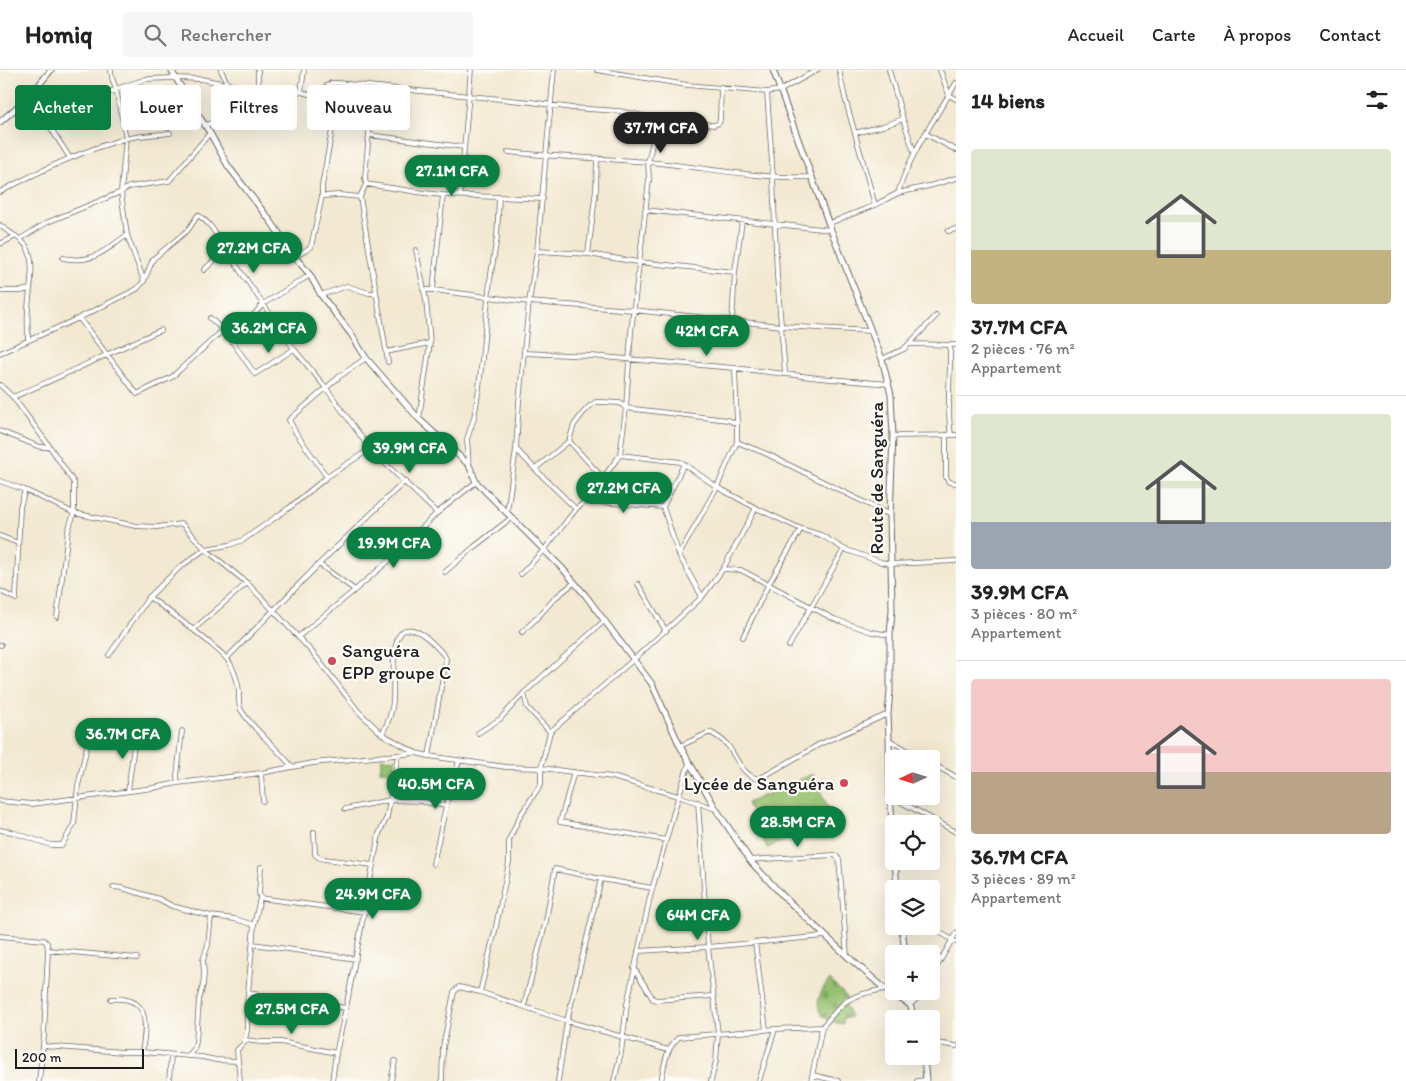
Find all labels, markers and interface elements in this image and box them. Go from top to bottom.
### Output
search box [123,12,473,57]
text: Homiq [25,20,93,49]
icon: search [141,21,169,49]
text: Rechercher [181,23,271,46]
text: Accueil [1068,24,1124,46]
text: Carte [1152,24,1195,46]
text: À propos [1223,24,1291,46]
text: Contact [1319,24,1381,46]
chip: Acheter [15,85,111,130]
chip: Louer [121,85,201,130]
chip: Filtres [211,85,297,130]
chip: Nouveau [307,85,410,130]
icon: filters [1363,86,1391,114]
text: 14 biens [971,88,1045,113]
pin: 37.7M CFA [604,112,718,154]
text: 37.7M CFA [624,118,698,137]
pin: 27.1M CFA [395,154,509,197]
text: 27.1M CFA [416,161,488,180]
icon: home [1136,181,1226,271]
pin: 27.2M CFA [197,232,311,274]
text: 27.2M CFA [217,238,291,257]
pin: 36.2M CFA [212,312,326,354]
pin: 42M CFA [661,314,753,357]
text: 37.7M CFA [971,314,1067,339]
text: 36.2M CFA [232,318,306,337]
text: 42M CFA [676,321,738,340]
text: 2 pièces · 76 m² [971,339,1075,358]
text: Appartement [971,358,1062,377]
street label: Route de Sanguéra [865,402,888,554]
pin: 39.9M CFA [353,432,467,474]
text: 39.9M CFA [373,438,447,457]
icon: home [1136,447,1226,537]
pin: 27.2M CFA [567,472,681,514]
text: 27.2M CFA [587,478,661,497]
pin: 19.9M CFA [337,526,451,569]
text: 19.9M CFA [358,533,430,552]
text: 39.9M CFA [971,579,1068,604]
text: 3 pièces · 80 m² [971,604,1077,623]
text: Appartement [971,623,1062,642]
place label: Sanguéra EPP groupe C [342,639,451,684]
marker: Sanguéra EPP groupe C [326,655,338,667]
icon: home [1136,712,1226,802]
pin: 36.7M CFA [66,718,180,760]
text: 36.7M CFA [86,724,160,743]
north arrow [885,750,940,805]
map controls [885,750,940,1065]
pin: 40.5M CFA [379,768,493,810]
place label: Lycée de Sanguéra [684,772,834,795]
text: 40.5M CFA [398,774,474,793]
marker: Lycée de Sanguéra [838,777,850,789]
pin: 28.5M CFA [741,806,855,848]
text: 28.5M CFA [761,812,835,831]
button: locate [885,815,940,870]
text: 36.7M CFA [971,844,1068,869]
text: 3 pièces · 89 m² [971,869,1076,888]
pin: 24.9M CFA [316,878,430,920]
button: layers [885,880,940,935]
text: 24.9M CFA [335,884,411,903]
text: Appartement [971,888,1062,907]
pin: 64M CFA [652,898,744,941]
text: 64M CFA [667,905,729,924]
button: + [885,945,940,1000]
pin: 27.5M CFA [235,992,349,1035]
text: 27.5M CFA [255,999,329,1018]
button: − [885,1010,940,1065]
scale bar [15,1046,144,1069]
text: 200 m [22,1049,62,1066]

